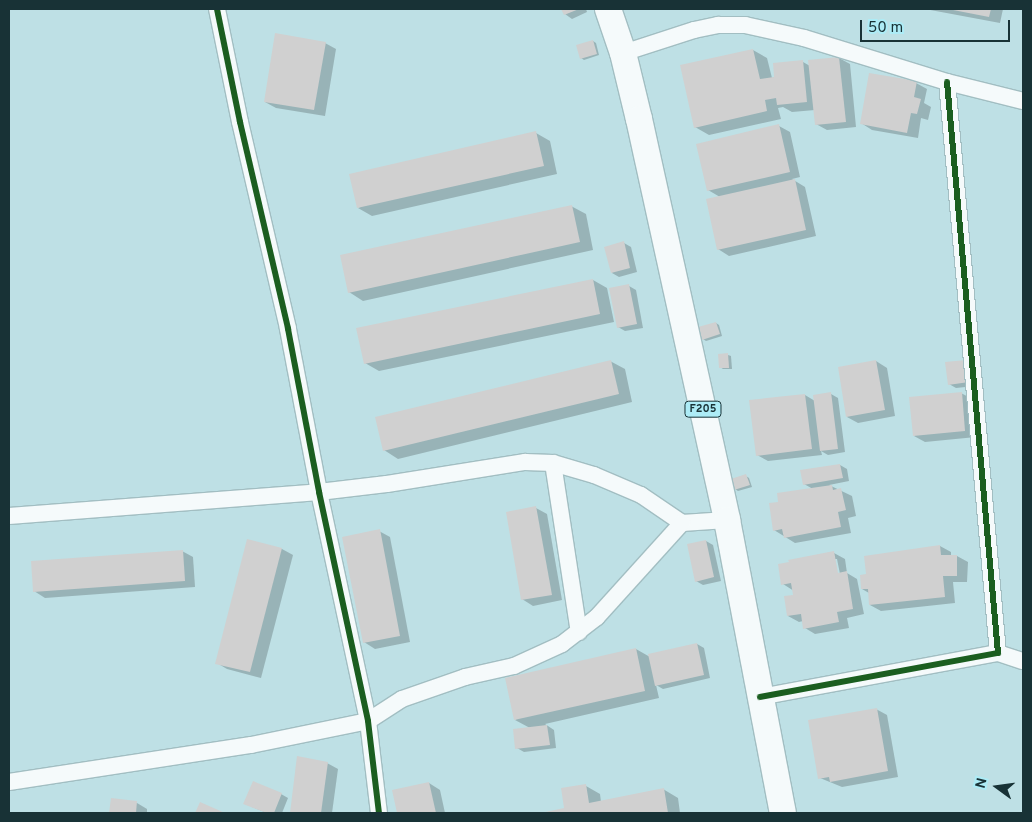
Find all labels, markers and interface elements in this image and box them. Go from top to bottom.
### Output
scale bar [862,10,1012,42]
text: 50 m [868,19,903,38]
road number: F205 [684,400,722,418]
north arrow [972,762,1022,812]
text: N [972,776,991,790]

